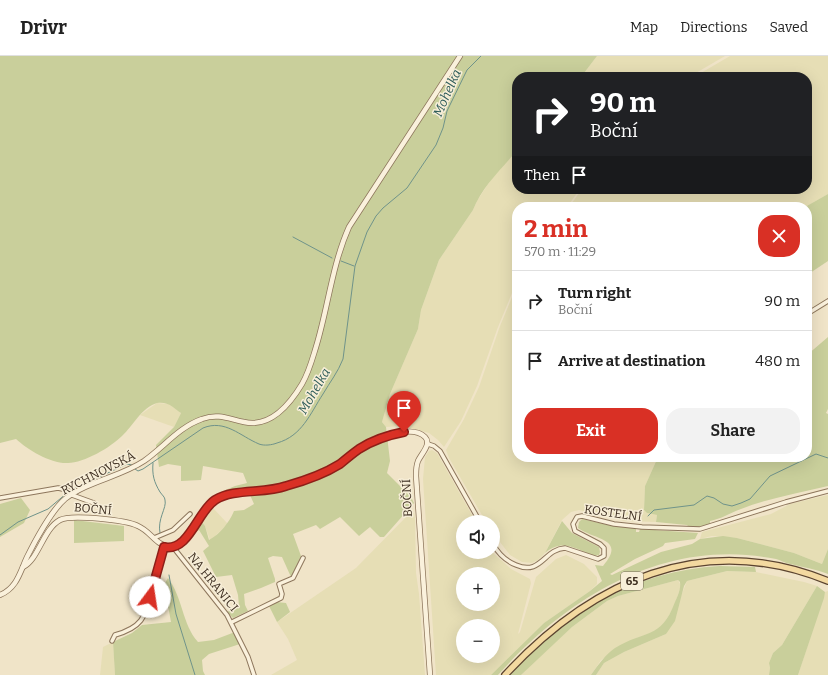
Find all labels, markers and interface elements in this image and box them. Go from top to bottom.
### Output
text: Drivr [20,16,67,39]
text: Map [630,19,658,36]
text: Directions [680,19,748,36]
text: Saved [770,19,808,36]
water label: Mohelka [430,67,464,119]
text: 90 m [590,86,656,119]
icon: right [524,88,576,140]
text: Boční [590,120,638,142]
icon: arrive [568,164,590,186]
text: Then [524,166,560,184]
text: 2 min [524,215,588,243]
button: close [758,215,800,257]
text: 570 m · 11:29 [524,244,596,259]
text: Turn right [558,284,631,302]
icon: right [524,290,546,312]
text: 90 m [764,292,800,310]
text: Boční [558,302,592,317]
icon: arrive [524,350,546,372]
text: Arrive at destination [558,352,705,370]
text: 480 m [755,352,800,370]
water label: Mohelka [295,365,333,417]
pin [387,391,421,432]
icon: arrive [393,397,415,419]
button: Exit [524,408,658,454]
button: Share [666,408,800,454]
street label: RYCHNOVSKÁ [58,447,138,498]
street label: BOČNÍ [398,479,415,517]
street label: BOČNÍ [74,499,113,518]
street label: KOSTELNÍ [583,501,643,524]
map controls [456,515,500,663]
button: sound [456,515,500,559]
street label: NA HRANICI [185,550,241,614]
button: + [456,567,500,611]
road number: 65 [621,572,643,590]
position arrow [129,576,171,618]
button: − [456,619,500,663]

